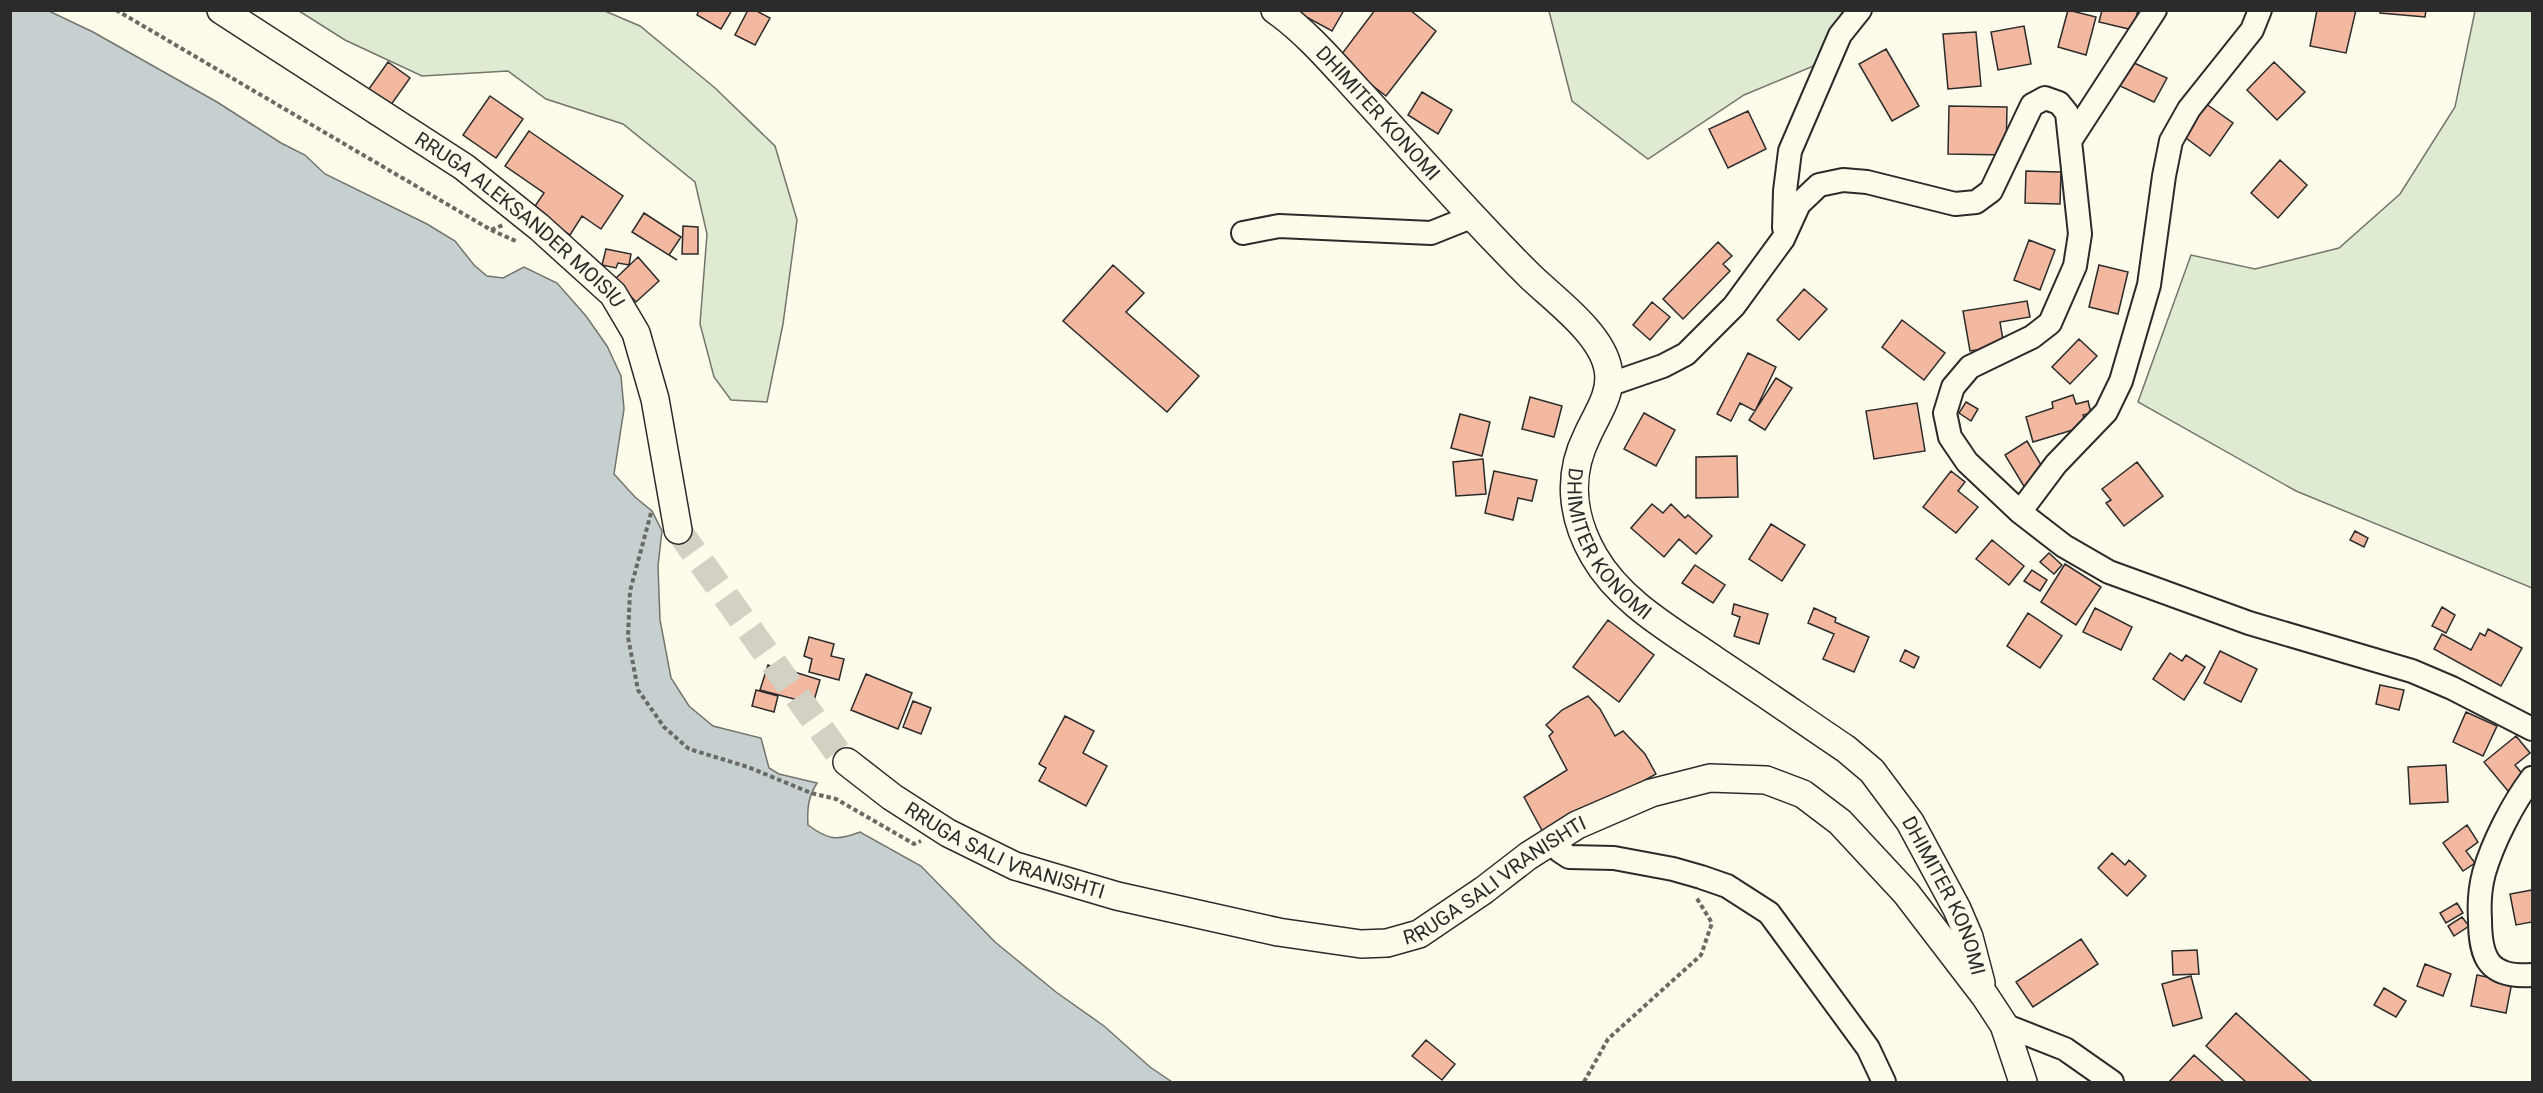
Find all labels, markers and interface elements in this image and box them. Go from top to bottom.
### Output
street label: DHIMITER KONOMI [1311,41,1445,185]
street label: RRUGA ALEKSANDER MOISIU [411,127,630,312]
street label: DHIMITER KONOMI [1562,466,1656,624]
street label: RRUGA SALI VRANISHTI [900,797,1108,904]
street label: RRUGA SALI VRANISHTI [1400,811,1590,950]
street label: DHIMITER KONOMI [1897,812,1990,978]

